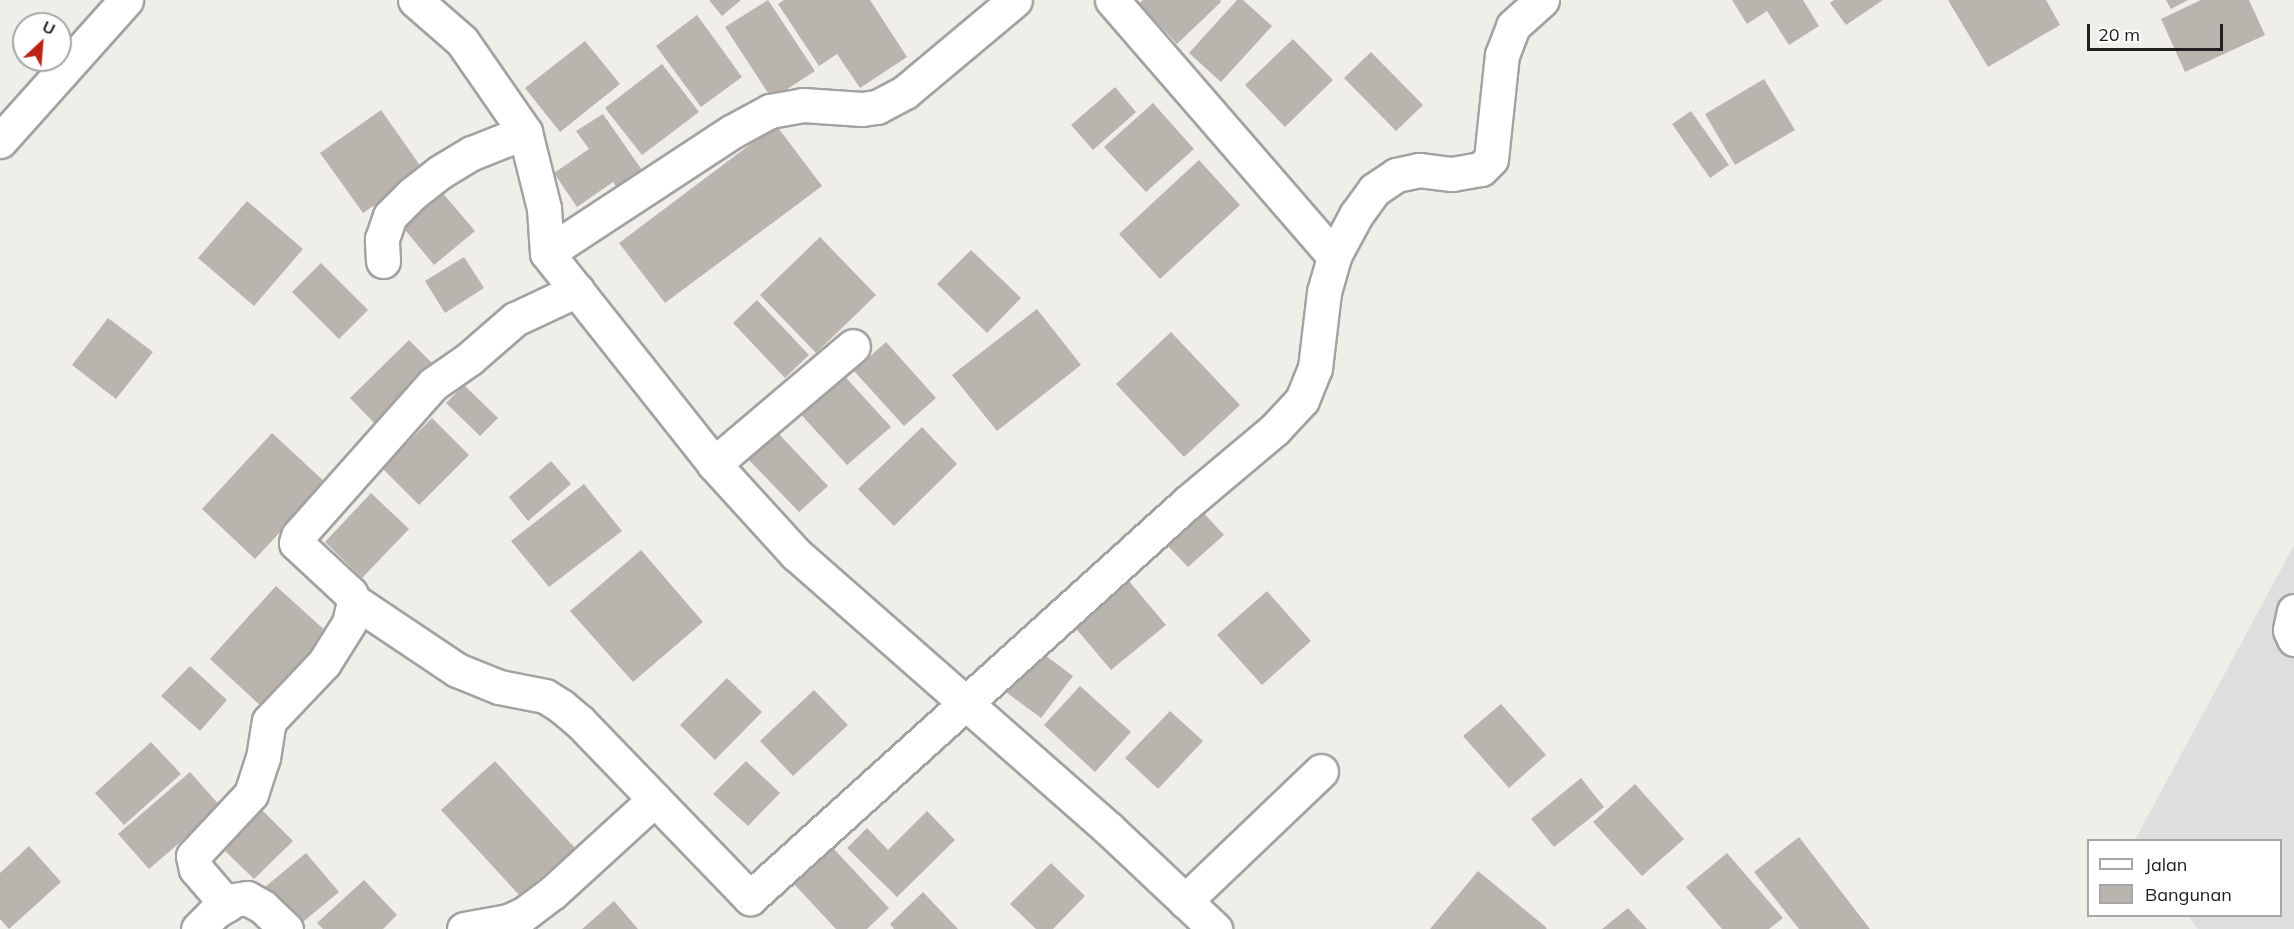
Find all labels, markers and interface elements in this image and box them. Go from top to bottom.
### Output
north arrow [12,12,72,72]
scale bar [2090,12,2226,50]
text: U [39,16,59,39]
text: 20 m [2098,23,2140,46]
legend [2087,839,2282,917]
text: Jalan [2145,853,2187,876]
text: Bangunan [2145,883,2232,906]

